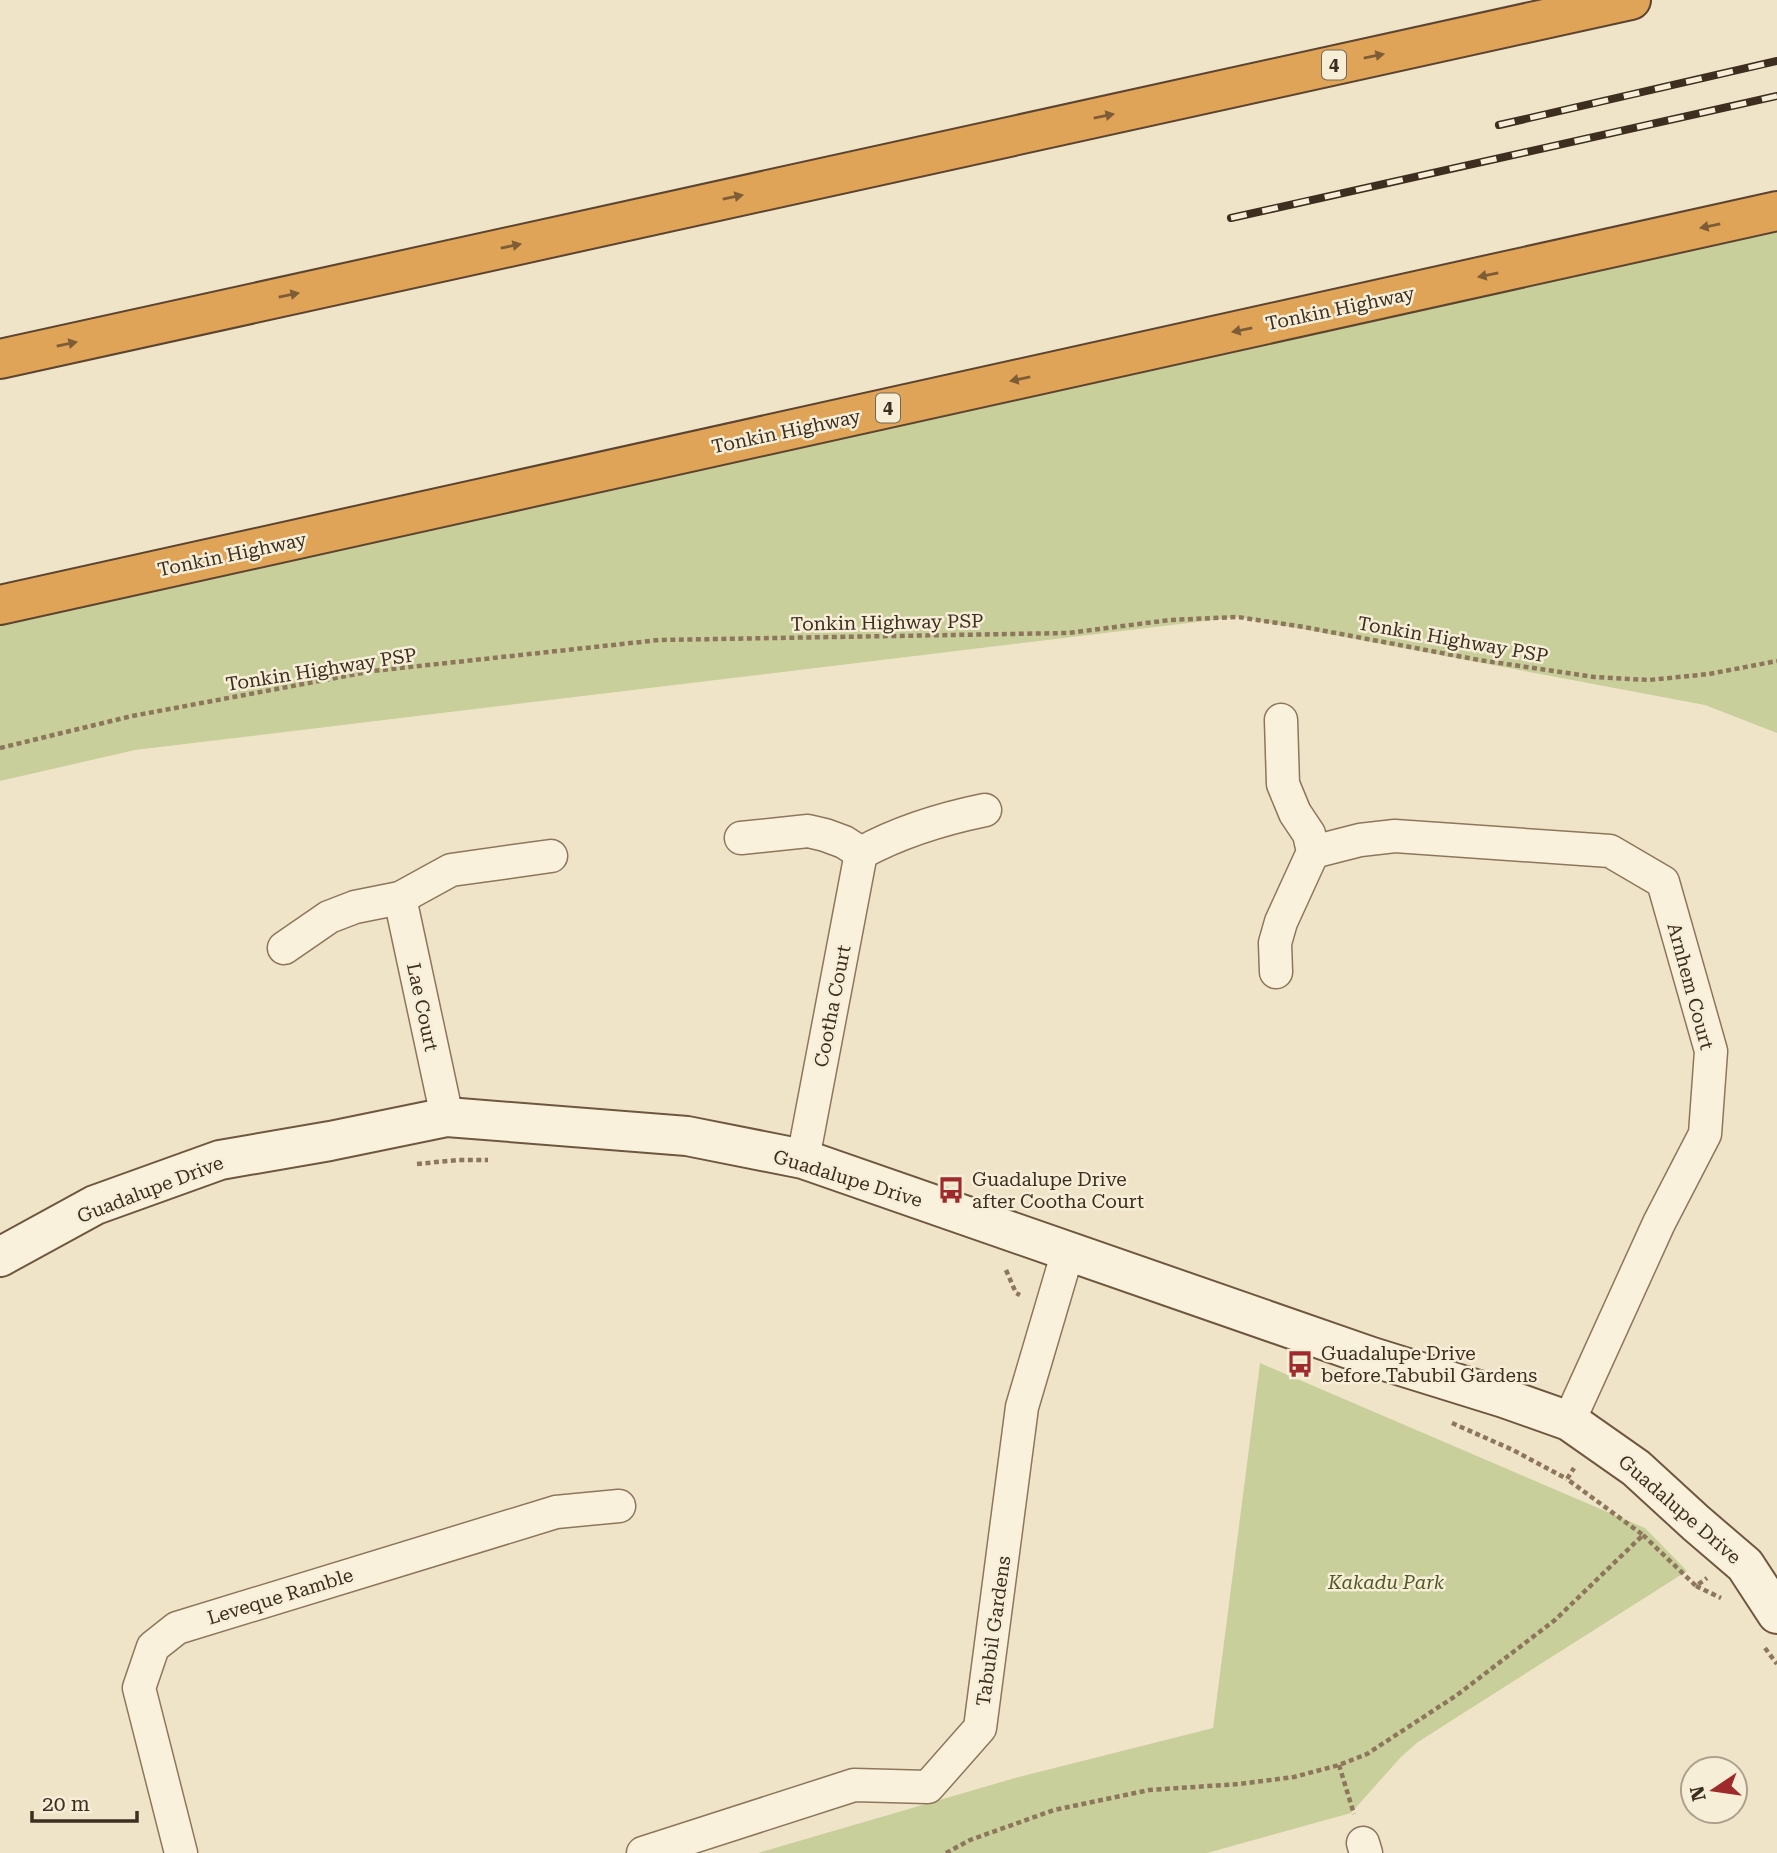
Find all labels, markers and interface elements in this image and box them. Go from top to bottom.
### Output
road number: 4 [1322,51,1346,80]
one-way arrow [1363,51,1385,62]
one-way arrow [1093,110,1115,121]
one-way arrow [722,192,744,203]
one-way arrow [1699,221,1721,232]
one-way arrow [500,241,522,252]
one-way arrow [1477,270,1499,281]
street label: Tonkin Highway [1264,281,1417,335]
one-way arrow [278,289,300,300]
one-way arrow [1231,325,1253,336]
one-way arrow [56,338,78,349]
one-way arrow [1009,374,1031,385]
road number: 4 [876,394,900,422]
street label: Tonkin Highway [710,404,863,458]
street label: Tonkin Highway [156,527,309,581]
street label: Tonkin Highway PSP [790,609,984,636]
street label: Tonkin Highway PSP [1356,611,1550,668]
street label: Tonkin Highway PSP [224,643,418,696]
street label: Arnhem Court [1663,920,1718,1052]
street label: Cootha Court [809,943,856,1069]
street label: Lae Court [402,961,443,1053]
street label: Guadalupe Drive [771,1145,925,1212]
street label: Guadalupe Drive [74,1151,227,1228]
place label: Guadalupe Drive after Cootha Court [972,1168,1144,1213]
bus stop icon: Guadalupe Drive after Cootha Court [936,1175,966,1205]
place label: Guadalupe Drive before Tabubil Gardens [1321,1342,1537,1387]
bus stop icon: Guadalupe Drive before Tabubil Gardens [1285,1349,1315,1379]
street label: Guadalupe Drive [1614,1450,1746,1569]
street label: Tabubil Gardens [972,1554,1015,1708]
street label: Leveque Ramble [204,1563,356,1630]
park label: Kakadu Park [1327,1571,1445,1594]
north arrow [1679,1755,1749,1825]
scale bar [32,1780,136,1824]
text: N [1685,1784,1711,1803]
text: 20 m [42,1792,90,1816]

